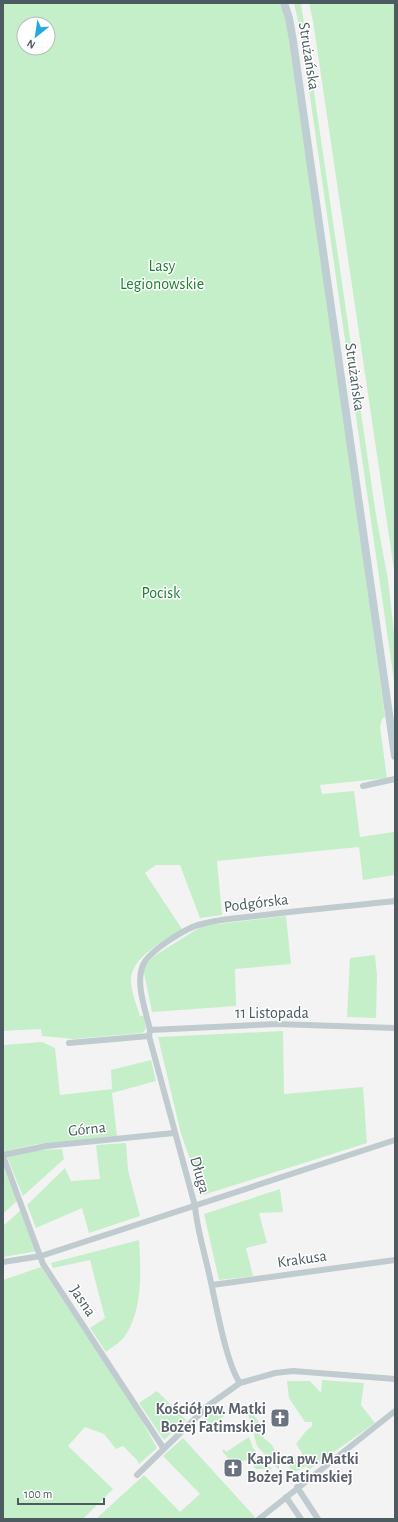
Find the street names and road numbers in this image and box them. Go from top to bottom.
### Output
street label: Strużańska [296,21,322,91]
street label: Strużańska [342,342,368,412]
street label: Podgórska [223,891,289,915]
street label: 11 Listopada [235,1005,309,1021]
street label: Górna [67,1119,107,1139]
street label: Długa [187,1155,213,1195]
street label: Krakusa [276,1248,328,1270]
street label: Jasna [67,1283,99,1319]

